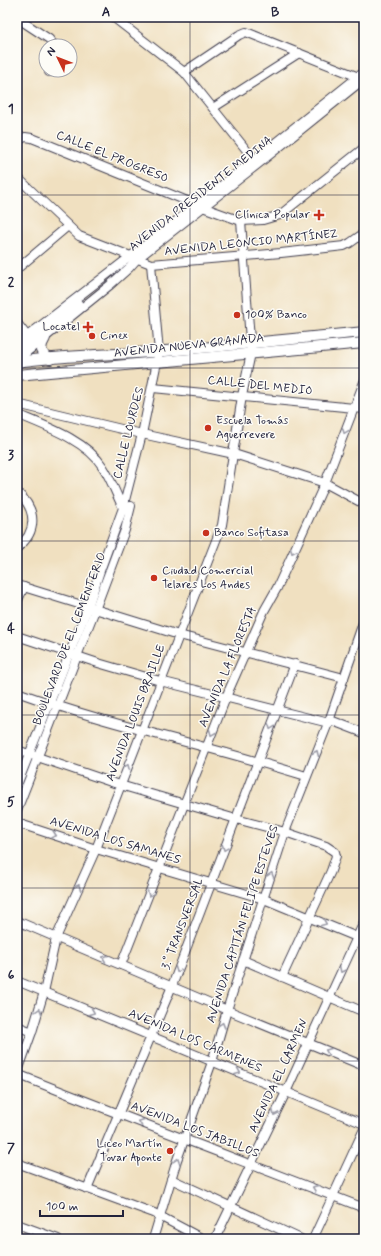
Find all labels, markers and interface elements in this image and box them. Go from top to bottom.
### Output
text: A [102,4,110,21]
text: B [271,4,280,21]
north arrow [38,38,78,78]
text: N [44,44,59,59]
text: 1 [8,101,14,118]
street label: CALLE EL PROGRESO [54,127,170,187]
street label: AVENIDA PRESIDENTE MEDINA [126,133,276,255]
place label: Clínica Popular [235,207,310,223]
marker: Clínica Popular [313,209,325,221]
street label: AVENIDA LEONCIO MARTÍNEZ [164,226,339,260]
text: 2 [8,274,15,291]
place label: 100% Banco [245,307,307,323]
marker: 100% Banco [232,310,242,320]
place label: Locatel [43,319,80,335]
marker: Locatel [83,322,93,332]
place label: Cinex [100,328,128,344]
street label: AVENIDA NUEVA GRANADA [113,330,265,362]
marker: Cinex [87,331,97,341]
street label: CALLE DEL MEDIO [207,373,313,399]
street label: CALLE LOURDES [110,385,148,481]
place label: Escuela Tomás Aguerrevere [216,413,289,443]
marker: Escuela Tomás Aguerrevere [203,423,213,433]
one-way arrow [341,428,349,435]
text: 3 [8,447,14,464]
place label: Banco Sofitasa [214,525,289,541]
marker: Banco Sofitasa [201,528,211,538]
one-way arrow [290,546,298,554]
street label: BOULEVARD DE EL CEMENTERIO [30,550,110,728]
place label: Ciudad Comercial Telares Los Andes [162,563,253,593]
marker: Ciudad Comercial Telares Los Andes [149,573,159,583]
street label: AVENIDA LA FLORESTA [195,604,261,730]
text: 4 [7,621,15,638]
street label: AVENIDA LOUIS BRAILLE [103,642,170,784]
one-way arrow [267,723,275,730]
one-way arrow [208,730,216,737]
one-way arrow [311,749,319,757]
one-way arrow [123,763,131,770]
text: 5 [7,794,15,811]
street label: AVENIDA LOS SAMANES [48,813,183,869]
street label: AVENIDA CAPITÁN FELIPE ESTEVES [203,823,283,1025]
one-way arrow [50,830,57,839]
one-way arrow [221,845,229,852]
one-way arrow [266,872,275,879]
street label: 3.° TRANSVERSAL [158,876,208,972]
one-way arrow [74,884,82,891]
one-way arrow [146,890,154,897]
one-way arrow [319,918,327,926]
one-way arrow [101,954,108,962]
one-way arrow [175,966,183,973]
one-way arrow [339,966,346,973]
text: 6 [8,967,15,984]
street label: AVENIDA LOS CÁRMENES [126,1006,265,1077]
one-way arrow [34,1007,43,1014]
one-way arrow [89,1007,96,1015]
street label: AVENIDA EL CARMEN [246,1017,312,1135]
one-way arrow [217,1022,226,1029]
one-way arrow [324,1048,332,1056]
one-way arrow [234,1068,241,1076]
street label: AVENIDA LOS JABILLOS [129,1098,262,1162]
one-way arrow [272,1109,280,1117]
one-way arrow [137,1119,144,1127]
place label: Liceo Martín Tovar Aponte [96,1136,162,1166]
text: 7 [7,1140,15,1157]
marker: Liceo Martín Tovar Aponte [165,1146,175,1156]
one-way arrow [172,1158,180,1165]
one-way arrow [311,1185,318,1193]
scale bar [40,1192,123,1218]
text: 100 m [46,1199,78,1215]

